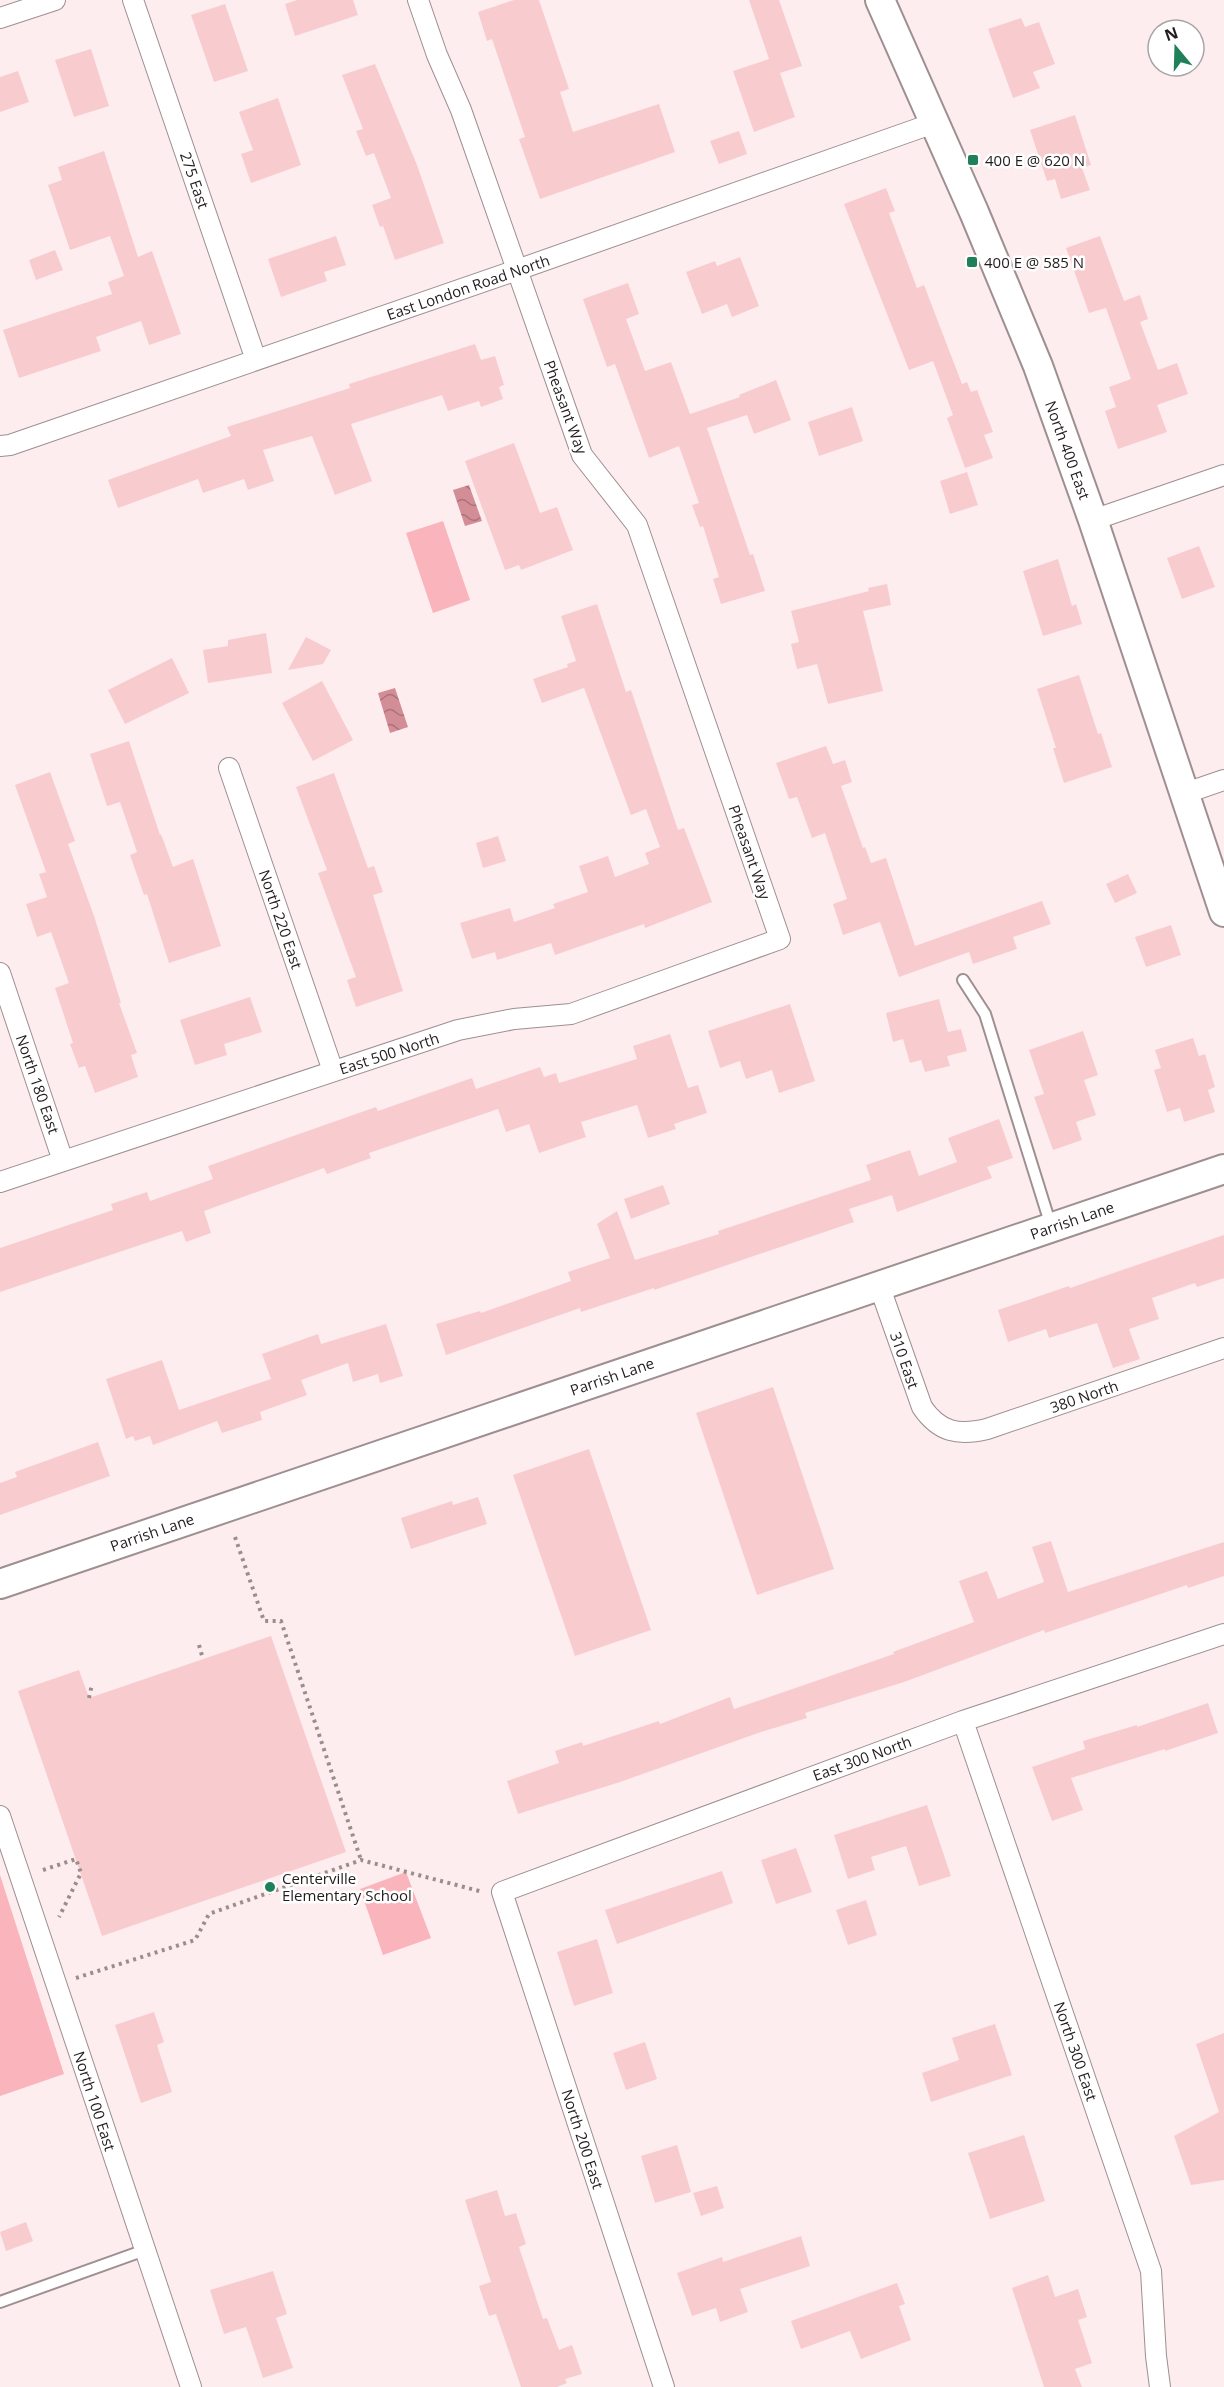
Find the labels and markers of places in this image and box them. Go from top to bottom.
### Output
place label: 400 E @ 620 N [985,150,1085,170]
marker: 400 E @ 620 N [966,153,980,167]
place label: 400 E @ 585 N [984,252,1084,272]
marker: 400 E @ 585 N [965,255,979,269]
place label: Centerville Elementary School [282,1868,412,1905]
marker: Centerville Elementary School [263,1880,277,1894]

